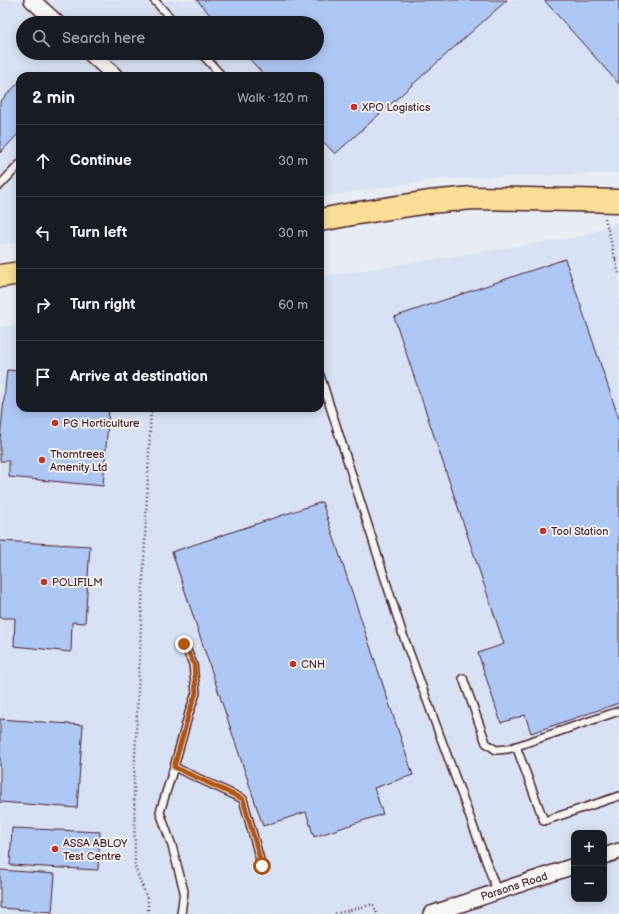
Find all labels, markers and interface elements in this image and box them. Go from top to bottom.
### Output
search box [16,16,324,60]
icon: search [30,27,52,49]
text: Search here [62,29,145,48]
text: 2 min [32,88,75,108]
text: Walk · 120 m [237,90,308,106]
place label: XPO Logistics [361,101,431,114]
marker: XPO Logistics [349,102,359,112]
icon: ahead [32,150,54,172]
text: Continue [70,151,132,170]
text: 30 m [278,153,308,169]
icon: left [32,222,54,244]
text: Turn left [70,223,127,242]
text: 30 m [278,225,308,241]
icon: right [32,294,54,316]
text: Turn right [70,295,135,314]
text: 60 m [278,297,308,313]
icon: arrive [32,366,54,388]
text: Arrive at destination [70,367,208,386]
place label: PG Horticulture [63,417,140,430]
marker: PG Horticulture [50,418,60,428]
place label: Thorntrees Amenity Ltd [50,448,107,474]
marker: Thorntrees Amenity Ltd [37,455,47,465]
place label: Tool Station [551,525,609,538]
marker: Tool Station [538,526,548,536]
place label: POLIFILM [52,576,103,589]
marker: POLIFILM [39,577,49,587]
route end [175,635,193,653]
place label: CNH [301,658,325,671]
marker: CNH [288,659,298,669]
map controls [571,830,607,902]
button: + [571,830,607,866]
place label: ASSA ABLOY Test Centre [63,837,128,863]
marker: ASSA ABLOY Test Centre [50,844,60,854]
route start [253,857,271,875]
button: − [571,866,607,902]
street label: Parsons Road [479,870,549,903]

